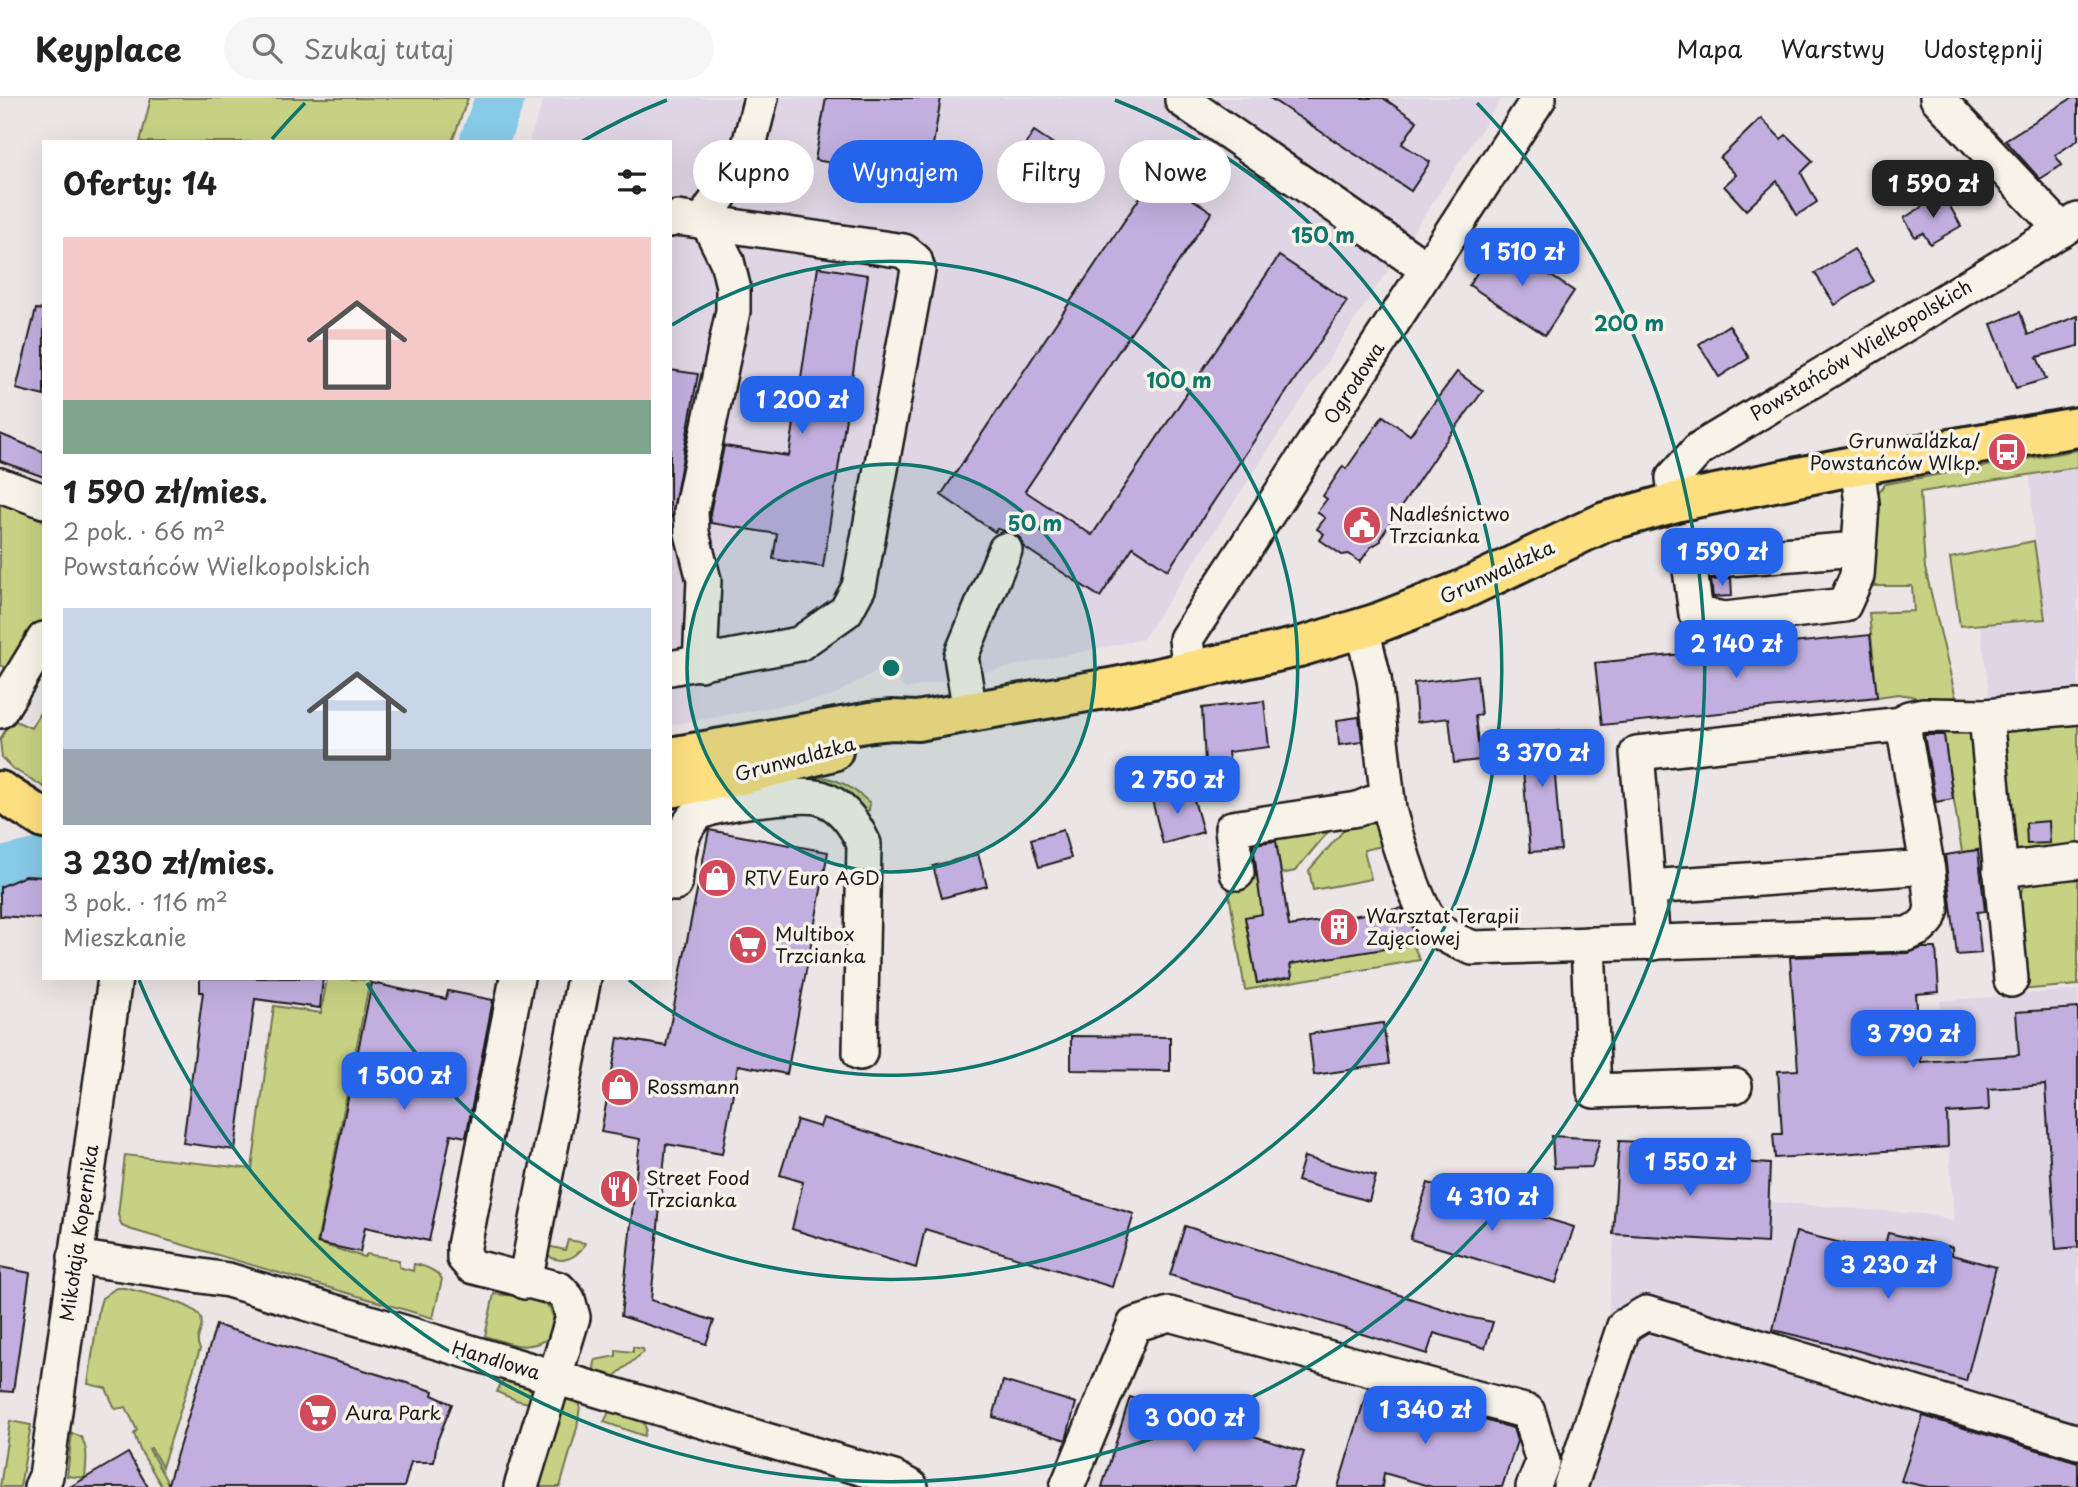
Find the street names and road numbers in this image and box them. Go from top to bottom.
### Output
street label: Powstańców Wielkopolskich [1744,272,1977,427]
street label: Ogrodowa [1316,336,1390,429]
street label: Grunwaldzka [1435,532,1559,610]
street label: Grunwaldzka [731,728,858,788]
street label: Mikołaja Kopernika [52,1142,104,1323]
street label: Handlowa [449,1332,544,1386]

